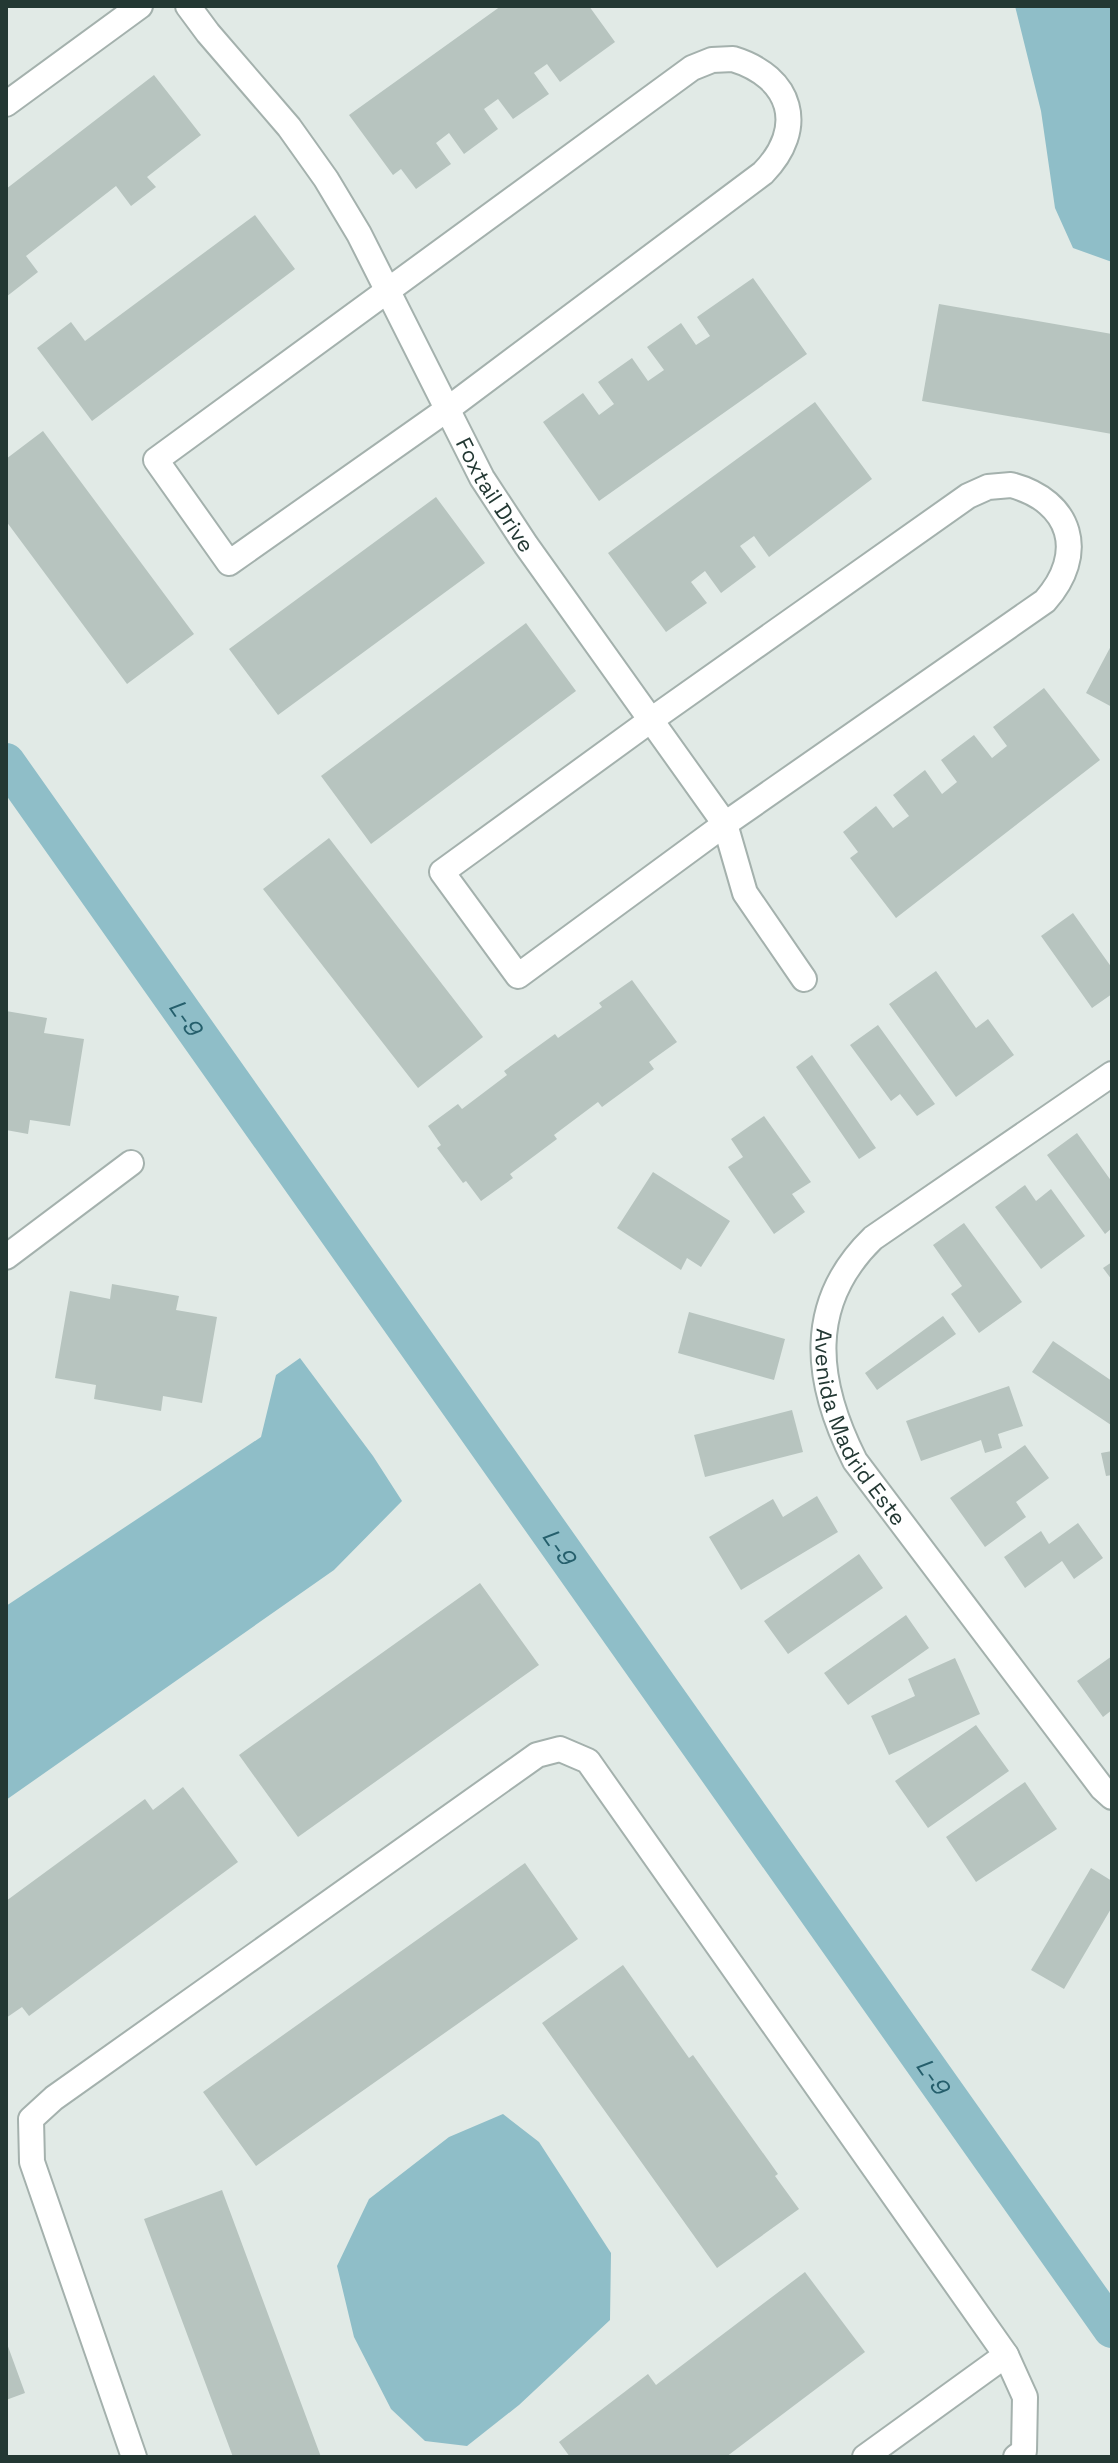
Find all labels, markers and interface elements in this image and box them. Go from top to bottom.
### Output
street label: Foxtail Drive [450,433,541,557]
water label: L-9 [162,993,211,1043]
street label: Avenida Madrid Este [809,1327,913,1531]
water label: L-9 [536,1522,584,1573]
water label: L-9 [910,2051,958,2102]

